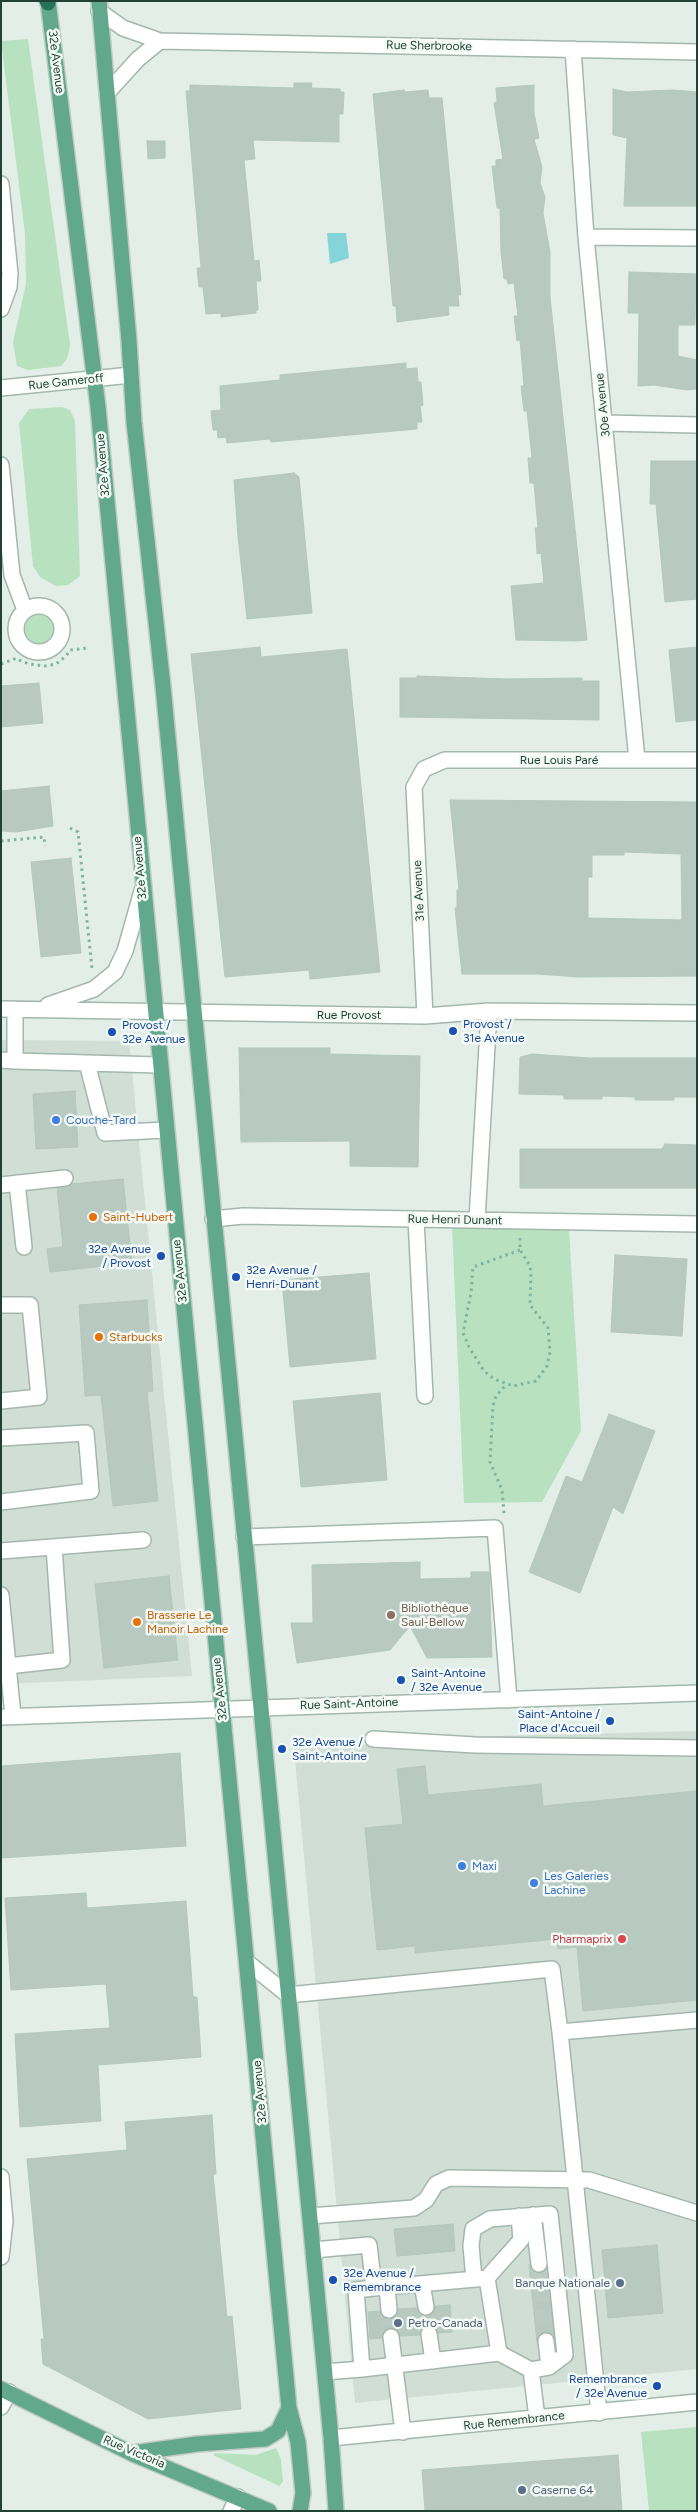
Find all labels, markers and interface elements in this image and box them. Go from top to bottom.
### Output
street label: 32e Avenue [45,30,67,94]
street label: Rue Sherbrooke [386,38,472,54]
street label: Rue Gameroff [28,371,104,393]
street label: 30e Avenue [592,372,614,438]
street label: 32e Avenue [93,433,113,497]
street label: Rue Louis Paré [520,753,598,767]
street label: 32e Avenue [130,836,150,900]
street label: 31e Avenue [410,860,428,922]
street label: Rue Provost [317,1008,381,1022]
place label: Provost / 31e Avenue [463,1017,525,1045]
place label: Provost / 32e Avenue [122,1018,185,1046]
marker: Provost / 31e Avenue [447,1025,459,1037]
marker: Provost / 32e Avenue [106,1026,118,1038]
place label: Couche-Tard [66,1113,136,1127]
marker: Couche-Tard [50,1114,62,1126]
place label: Saint-Hubert [103,1210,173,1224]
marker: Saint-Hubert [87,1211,99,1223]
street label: Rue Henri Dunant [407,1212,503,1228]
street label: 32e Avenue [170,1239,190,1303]
place label: 32e Avenue / Provost [88,1242,151,1270]
marker: 32e Avenue / Provost [155,1250,167,1262]
place label: 32e Avenue / Henri-Dunant [246,1263,319,1291]
marker: 32e Avenue / Henri-Dunant [230,1271,242,1283]
place label: Starbucks [109,1330,163,1344]
marker: Starbucks [93,1331,105,1343]
place label: Bibliothèque Saul-Bellow [401,1601,469,1629]
place label: Brasserie Le Manoir Lachine [147,1608,228,1636]
marker: Bibliothèque Saul-Bellow [385,1609,397,1621]
marker: Brasserie Le Manoir Lachine [131,1616,143,1628]
street label: 32e Avenue [210,1657,230,1721]
place label: Saint-Antoine / 32e Avenue [411,1666,486,1694]
marker: Saint-Antoine / 32e Avenue [395,1674,407,1686]
street label: Rue Saint-Antoine [300,1695,398,1713]
place label: Saint-Antoine / Place d'Accueil [518,1707,600,1735]
marker: Saint-Antoine / Place d'Accueil [604,1715,616,1727]
place label: 32e Avenue / Saint-Antoine [292,1735,367,1763]
marker: 32e Avenue / Saint-Antoine [276,1743,288,1755]
place label: Maxi [472,1859,497,1873]
marker: Maxi [456,1860,468,1872]
place label: Les Galeries Lachine [544,1869,609,1897]
marker: Les Galeries Lachine [528,1877,540,1889]
place label: Pharmaprix [552,1932,612,1946]
marker: Pharmaprix [616,1933,628,1945]
street label: 32e Avenue [250,2060,270,2124]
place label: 32e Avenue / Remembrance [343,2266,421,2294]
marker: 32e Avenue / Remembrance [327,2274,339,2286]
place label: Banque Nationale [515,2276,610,2290]
marker: Banque Nationale [614,2277,626,2289]
place label: Petro-Canada [408,2316,483,2330]
marker: Petro-Canada [392,2317,404,2329]
place label: Remembrance / 32e Avenue [569,2372,647,2400]
marker: Remembrance / 32e Avenue [651,2380,663,2392]
street label: Rue Remembrance [463,2409,565,2433]
street label: Rue Victoria [101,2433,167,2471]
place label: Caserne 64 [532,2483,593,2497]
marker: Caserne 64 [516,2484,528,2496]

